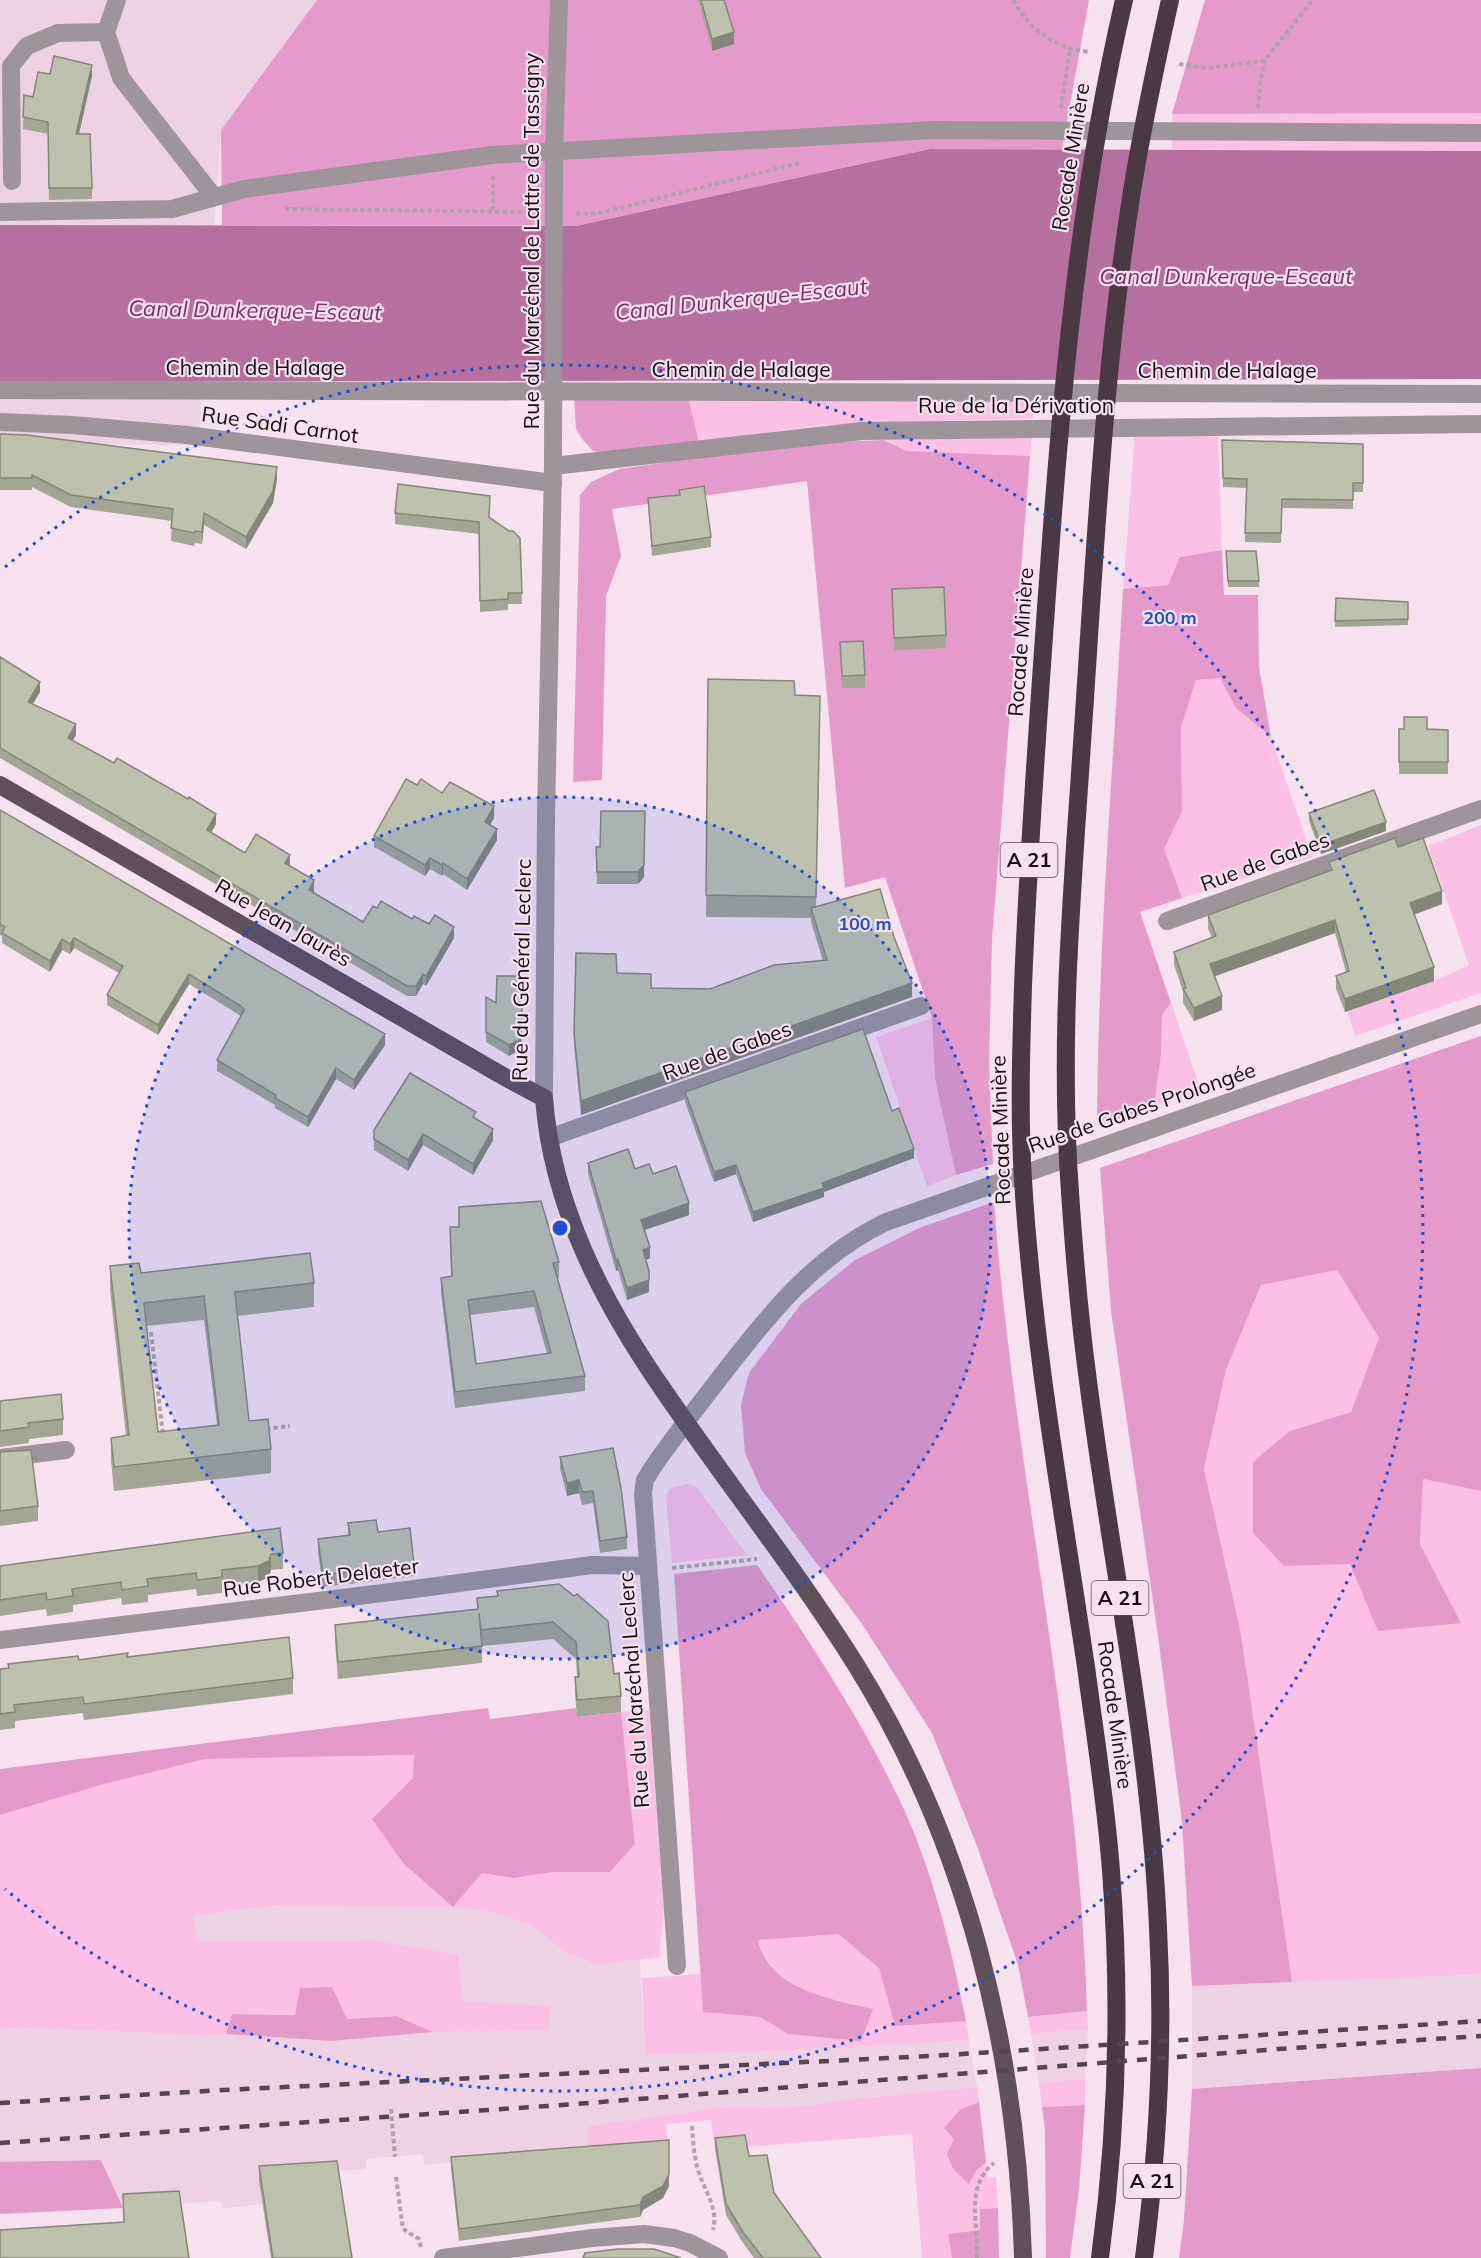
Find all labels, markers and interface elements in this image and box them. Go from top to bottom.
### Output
street label: Rue du Maréchal de Lattre de Tassigny [518,53,544,429]
street label: Rocade Minière [1045,81,1095,233]
water label: Canal Dunkerque-Escaut [1099,262,1354,290]
water label: Canal Dunkerque-Escaut [614,272,870,326]
water label: Canal Dunkerque-Escaut [128,294,383,326]
street label: Chemin de Halage [165,354,345,380]
street label: Chemin de Halage [651,356,831,382]
street label: Chemin de Halage [1137,357,1317,383]
street label: Rue de la Dérivation [918,392,1114,418]
street label: Rue Sadi Carnot [200,400,360,448]
street label: Rocade Minière [1002,567,1038,717]
text: 200 m [1143,606,1197,629]
street label: Rue de Gabes [1197,826,1333,896]
road number: A 21 [1000,843,1058,877]
street label: Rue du Général Leclerc [506,859,536,1081]
street label: Rue Jean Jaurès [211,873,356,972]
text: 100 m [838,912,892,935]
street label: Rue de Gabes [659,1015,795,1085]
street label: Rocade Minière [984,1055,1016,1205]
street label: Rue de Gabes Prolongée [1025,1056,1259,1158]
centre of rings [550,1218,570,1238]
street label: Rue Robert Delaeter [221,1552,421,1602]
street label: Rue du Maréchal Leclerc [612,1571,654,1809]
road number: A 21 [1092,1581,1148,1615]
street label: Rocade Minière [1093,1639,1139,1791]
road number: A 21 [1124,2164,1180,2198]

